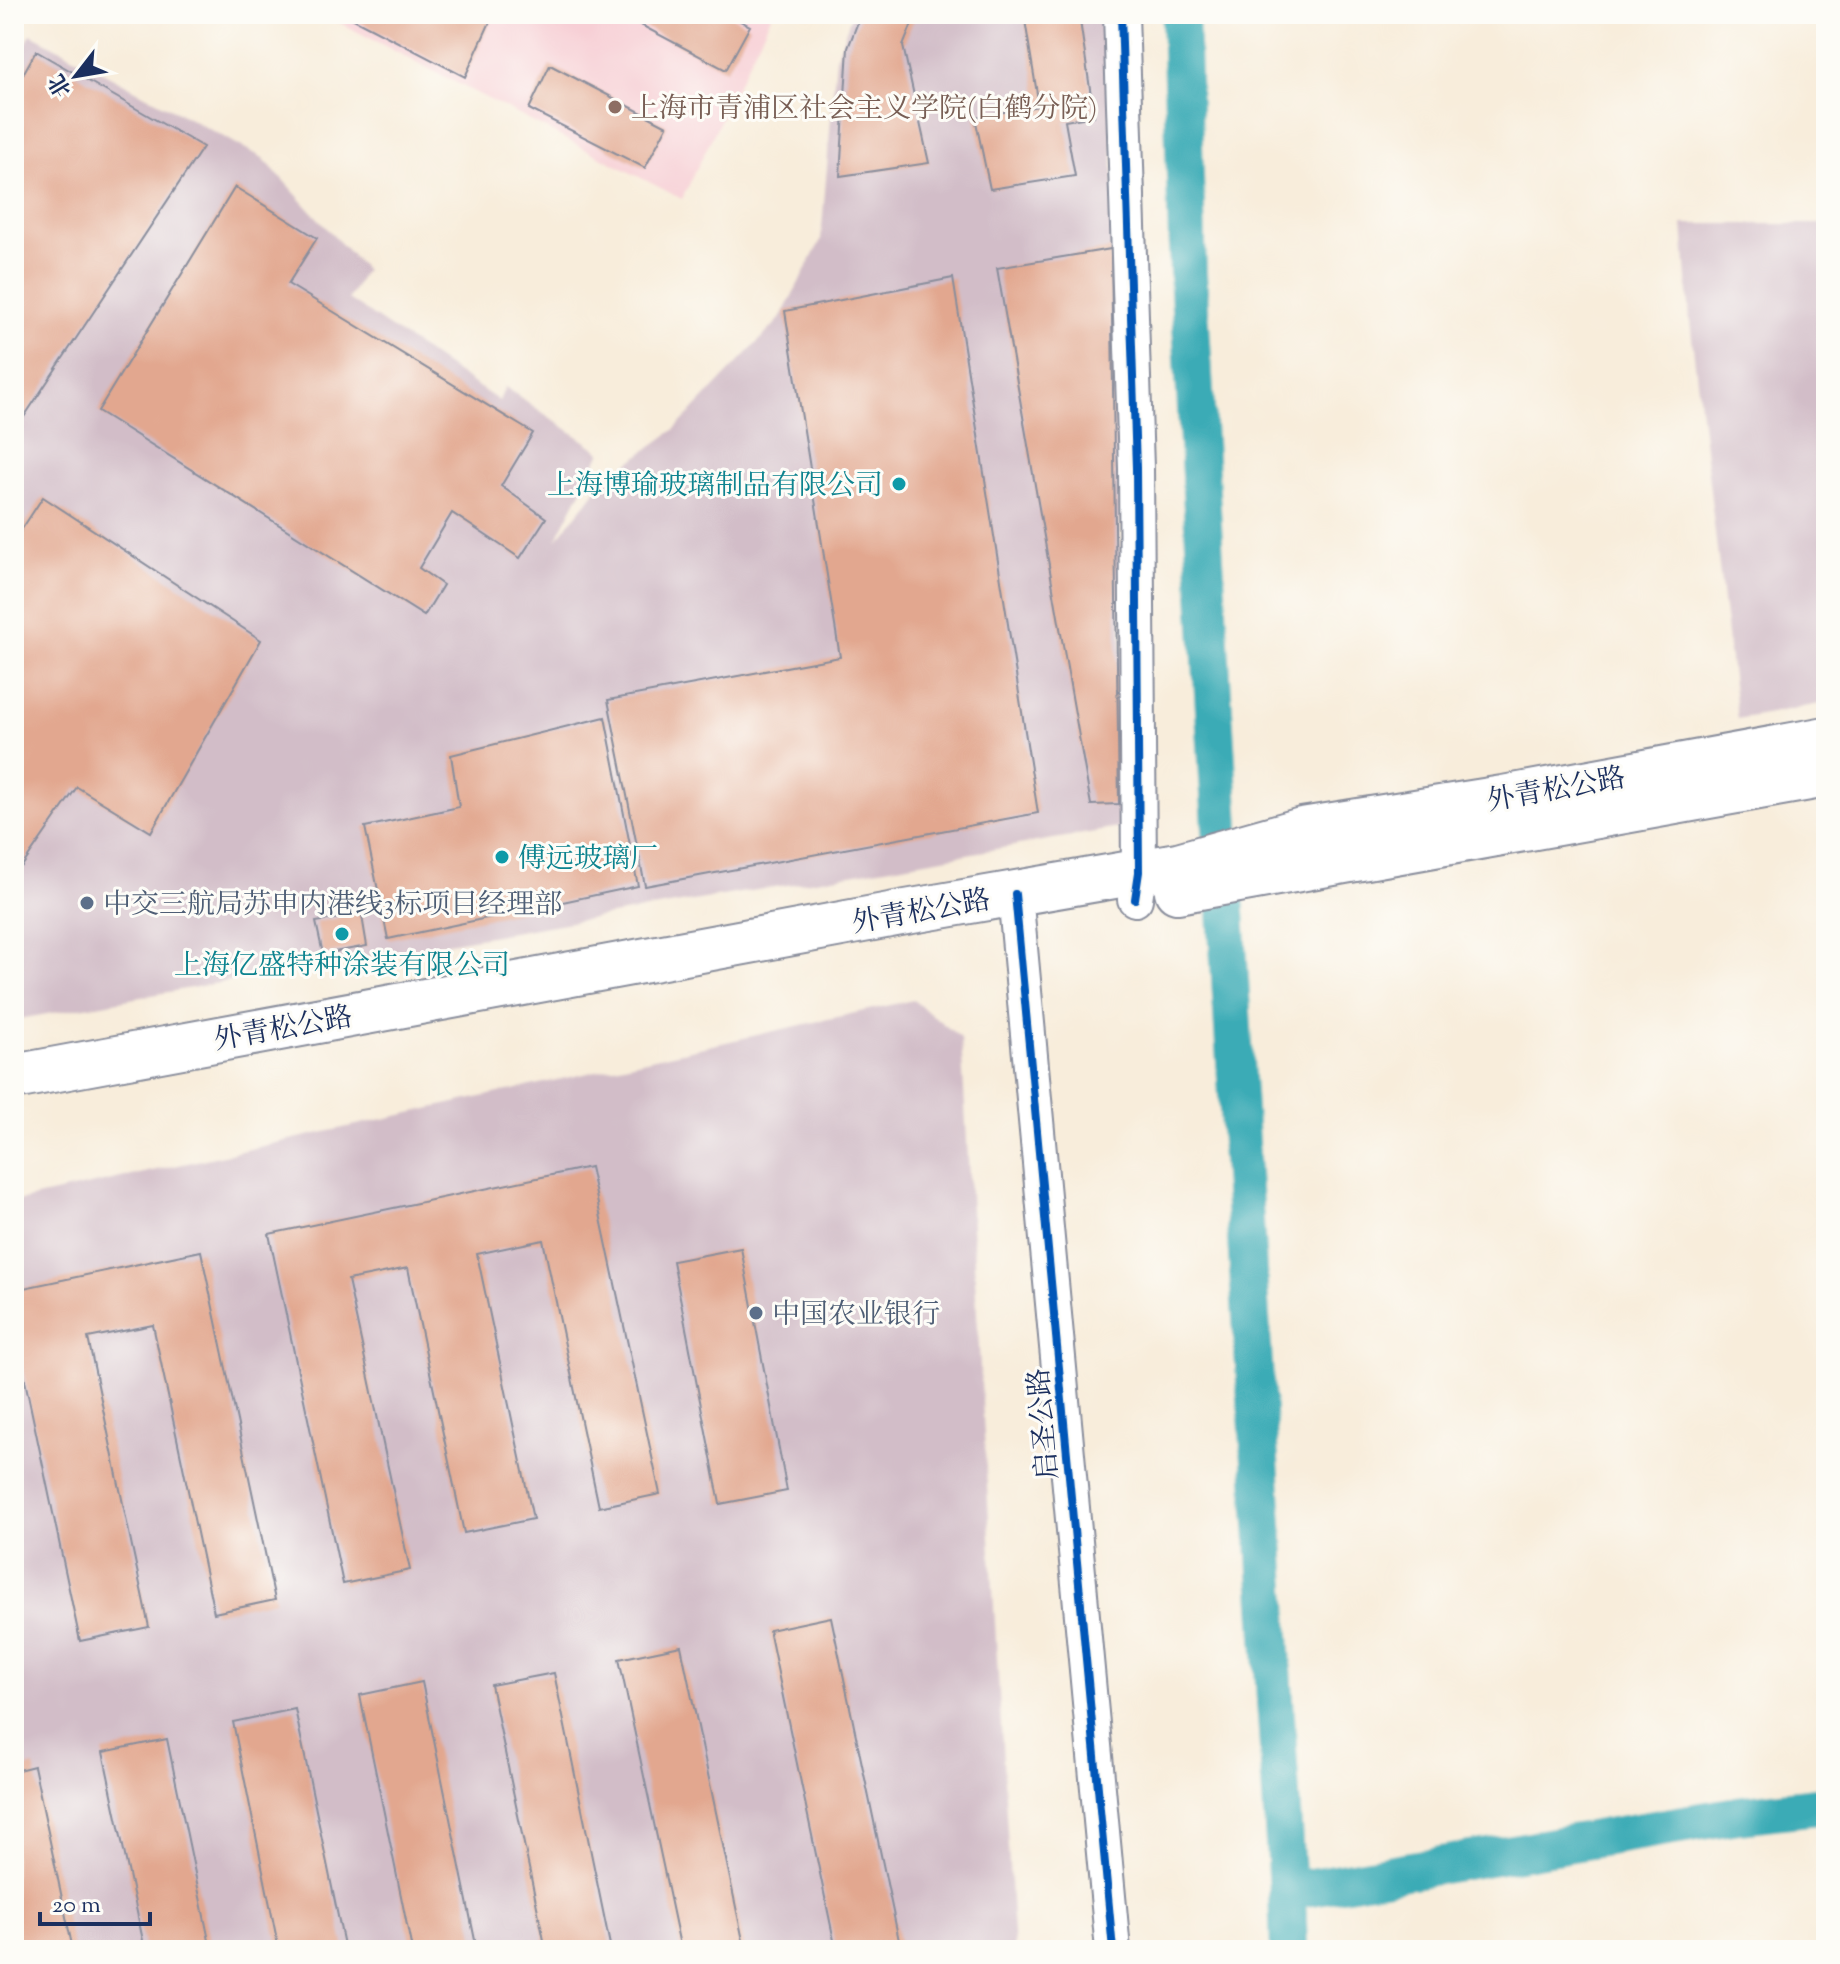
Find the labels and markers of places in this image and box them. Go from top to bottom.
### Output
place label: 上海市青浦区社会主义学院(白鹤分院) [631,90,1097,130]
marker: 上海市青浦区社会主义学院(白鹤分院) [606,98,624,116]
place label: 上海博瑜玻璃制品有限公司 [547,467,883,507]
marker: 上海博瑜玻璃制品有限公司 [890,475,908,493]
place label: 傅远玻璃厂 [518,840,658,880]
marker: 傅远玻璃厂 [493,848,511,866]
place label: 中交三航局苏申内港线3标项目经理部 [103,886,562,926]
marker: 中交三航局苏申内港线3标项目经理部 [78,894,96,912]
marker: 上海亿盛特种涂装有限公司 [333,925,351,943]
place label: 上海亿盛特种涂装有限公司 [174,947,510,987]
place label: 中国农业银行 [772,1296,940,1336]
marker: 中国农业银行 [747,1304,765,1322]

